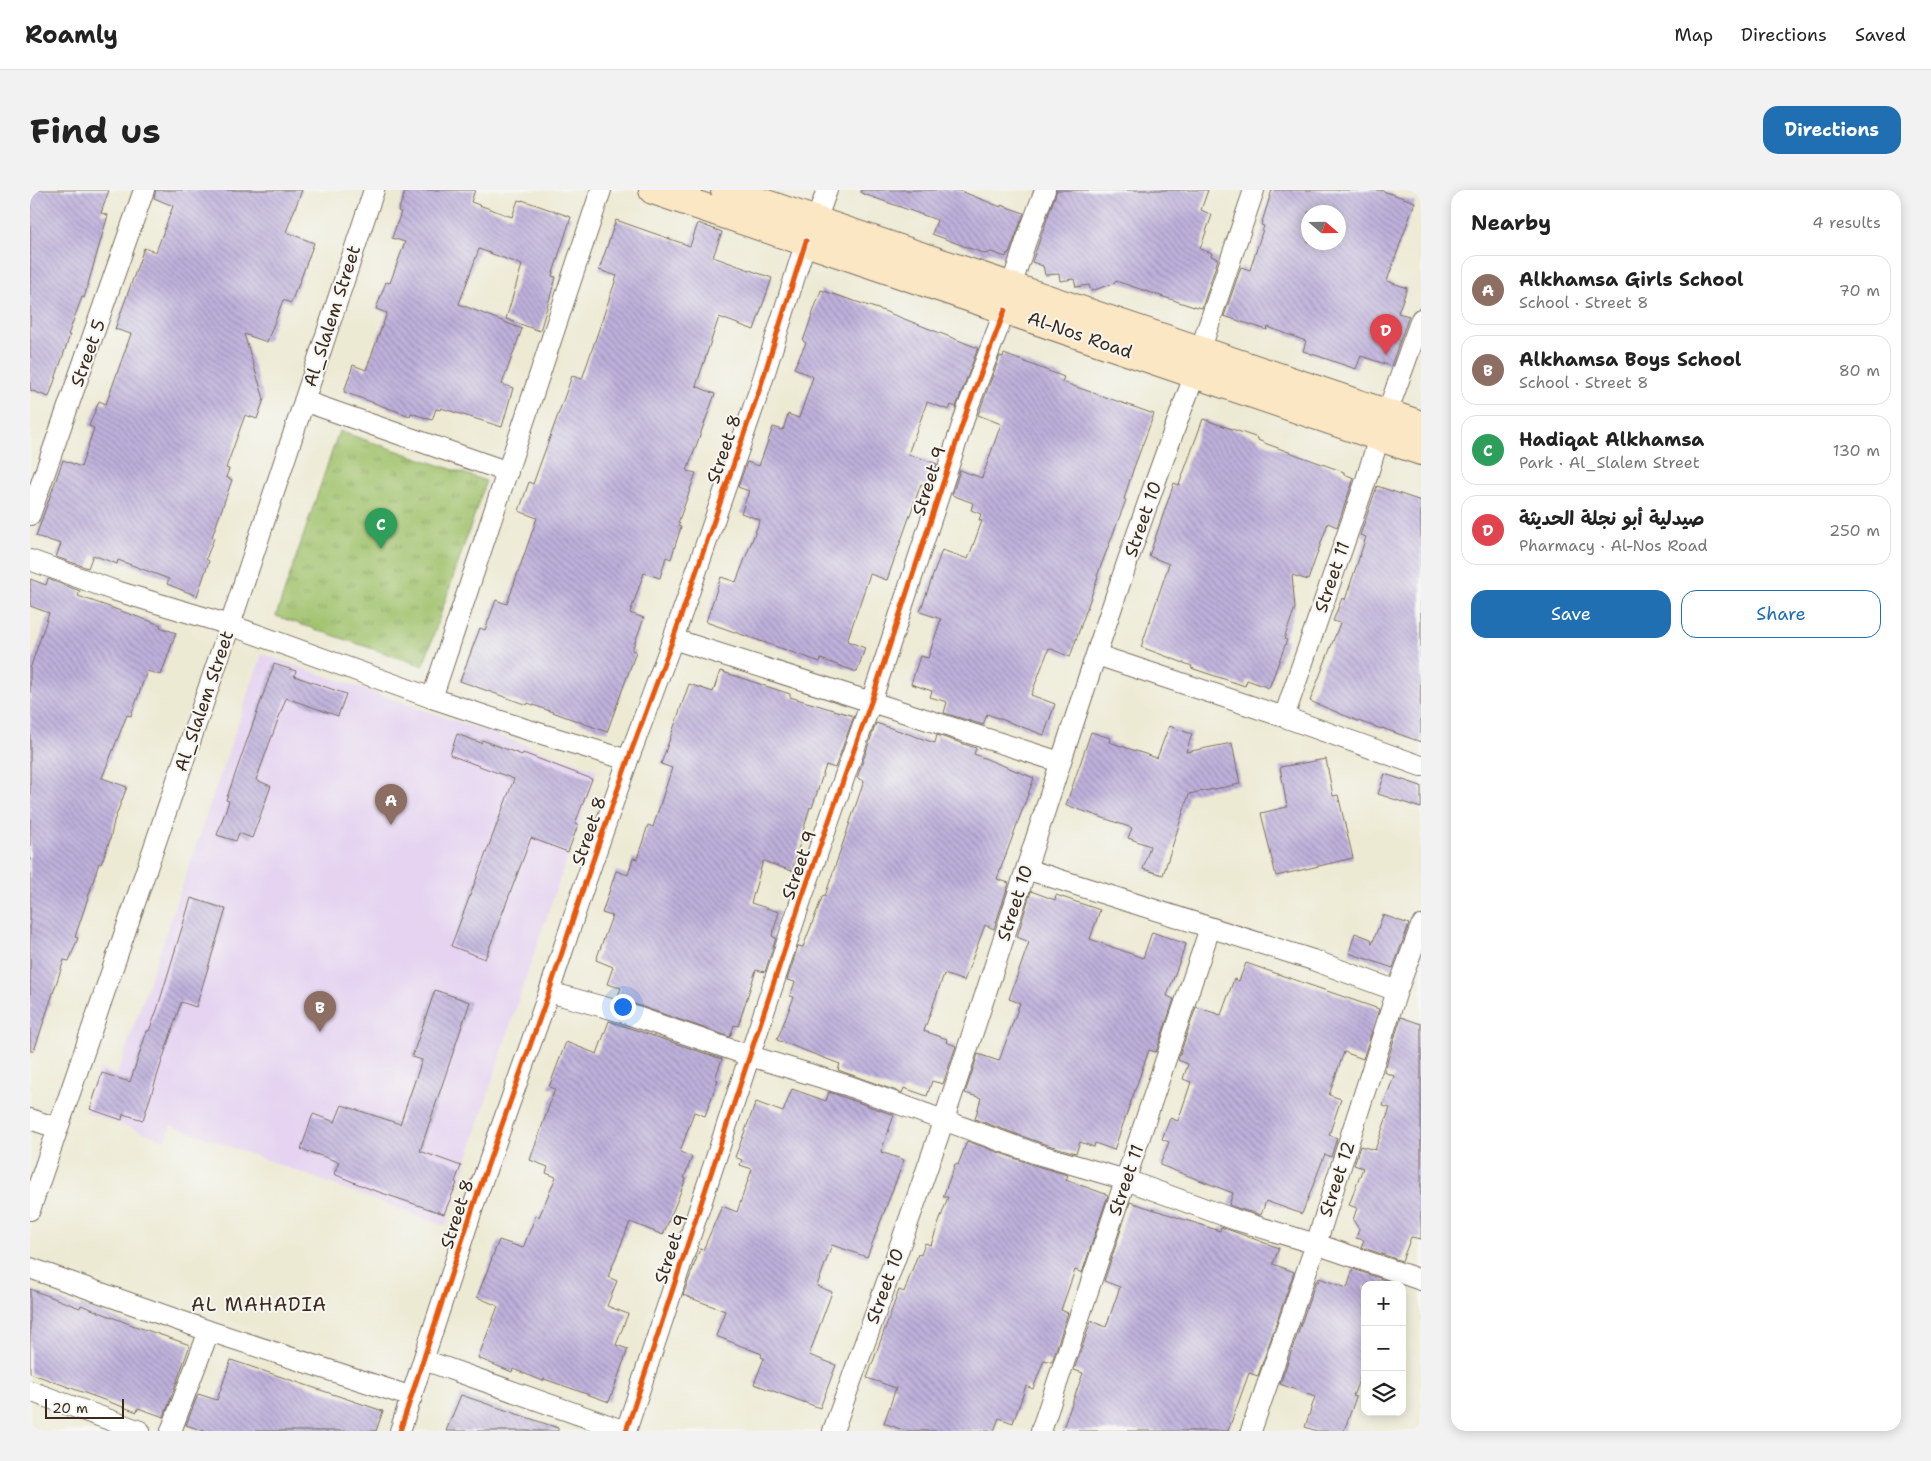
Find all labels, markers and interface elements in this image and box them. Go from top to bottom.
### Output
text: Roamly [25,19,118,51]
text: Map [1675,23,1713,47]
text: Directions [1741,23,1827,47]
text: Saved [1855,23,1906,47]
button: Directions [1763,106,1901,154]
text: Find us [30,107,161,154]
north arrow [1301,205,1346,250]
text: Nearby [1471,209,1551,237]
text: 4 results [1812,212,1881,233]
street label: Al_Slalem Street [298,242,366,390]
text: Alkhamsa Girls School [1519,267,1744,292]
text: A [1482,280,1494,301]
text: 70 m [1839,280,1880,301]
text: School · Street 8 [1519,292,1648,313]
street label: Al-Nos Road [1024,306,1136,364]
pin: D [1370,314,1402,355]
street label: Street 5 [65,316,111,390]
text: Alkhamsa Boys School [1519,347,1741,372]
text: B [1483,360,1493,381]
text: 80 m [1839,360,1880,381]
text: School · Street 8 [1519,372,1648,393]
street label: Street 8 [701,411,747,487]
text: Hadiqat Alkhamsa [1519,427,1704,452]
text: C [1483,440,1493,461]
text: 130 m [1833,440,1880,461]
street label: Street 9 [907,443,951,519]
text: Park · Al_Slalem Street [1519,452,1700,473]
street label: Street 10 [1119,478,1167,560]
text: صيدلية أبو نجلة الحديثة [1519,506,1705,531]
pin: C [365,508,397,549]
text: D [1482,520,1494,541]
text: 250 m [1829,520,1880,541]
text: Pharmacy · Al-Nos Road [1519,535,1708,556]
street label: Street 11 [1309,538,1355,616]
button: Save [1471,590,1671,638]
button: Share [1681,590,1881,638]
street label: Al_Slalem Street [169,627,239,775]
pin: A [375,784,407,825]
street label: Street 8 [566,793,612,869]
street label: Street 9 [776,827,822,903]
street label: Street 10 [991,862,1039,944]
pin: B [304,991,336,1032]
your location [610,994,636,1020]
street label: Street 12 [1313,1138,1361,1220]
street label: Street 11 [1103,1141,1149,1219]
street label: Street 8 [435,1176,479,1252]
street label: Street 9 [649,1211,693,1287]
street label: Street 10 [860,1245,910,1327]
map controls [1361,1281,1406,1416]
button: + [1361,1281,1406,1326]
district label: AL MAHADIA [191,1292,327,1317]
button: − [1361,1326,1406,1371]
button: layers [1361,1371,1406,1416]
scale bar [45,1396,124,1419]
text: 20 m [52,1399,88,1417]

